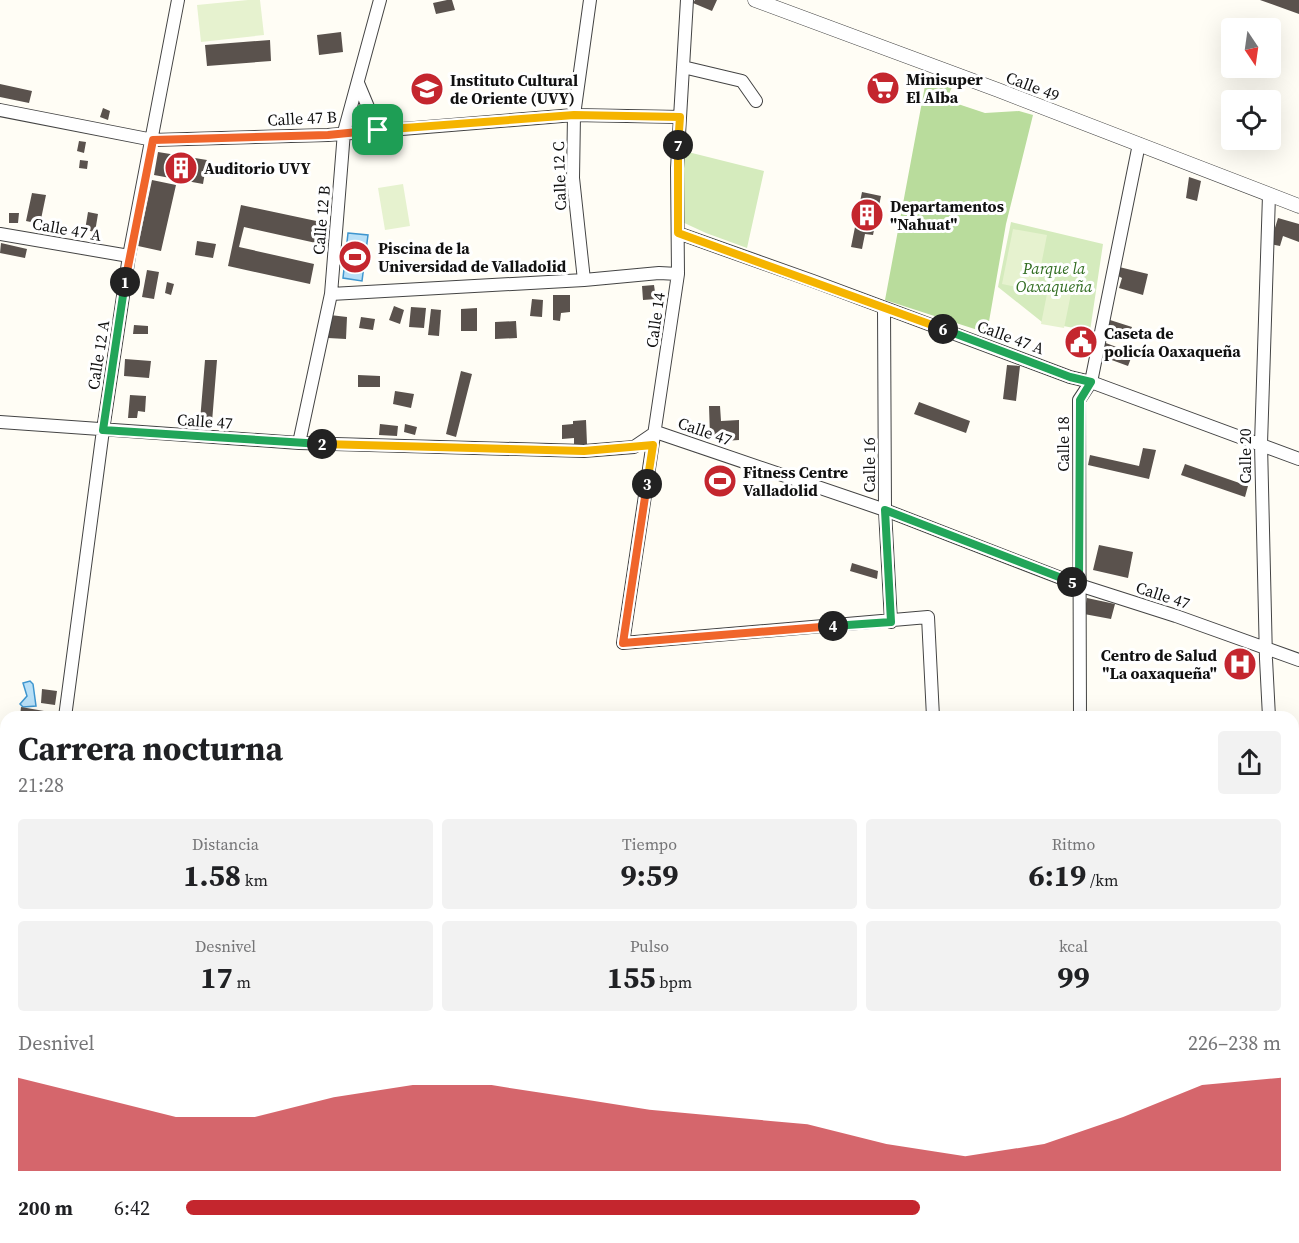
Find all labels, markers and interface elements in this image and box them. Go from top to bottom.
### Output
north arrow [1221,18,1281,78]
map controls [1221,18,1281,150]
street label: Calle 49 [1003,66,1063,106]
place label: Minisuper El Alba [906,68,983,108]
place label: Instituto Cultural de Oriente (UVY) [450,69,578,109]
supermarket icon: Minisuper El Alba [865,70,901,106]
school or university icon: Instituto Cultural de Oriente (UVY) [409,71,445,107]
button: locate [1221,90,1281,150]
pin [352,104,403,155]
street label: Calle 47 B [267,105,337,131]
icon: arrive [361,113,394,146]
pin: 7 [663,130,693,160]
text: 7 [674,134,682,156]
street label: Calle 12 C [547,141,571,211]
building icon: Auditorio UVY [163,150,199,186]
place label: Auditorio UVY [204,157,310,179]
street label: Calle 12 B [307,184,335,256]
place label: Departamentos "Nahuat" [890,195,1004,235]
building icon: Departamentos "Nahuat" [849,197,885,233]
street label: Calle 47 A [31,212,104,246]
place label: Piscina de la Universidad de Valladolid [378,237,567,277]
sports icon: Piscina de la Universidad de Valladolid [337,239,373,275]
park label: Parque la Oaxaqueña [1016,257,1093,297]
pin: 1 [110,267,140,297]
text: 1 [121,271,129,293]
street label: Calle 14 [640,291,670,349]
pin: 6 [928,314,958,344]
street label: Calle 47 A [974,315,1048,359]
street label: Calle 12 A [82,318,114,391]
text: 6 [939,318,947,340]
place label: Caseta de policía Oaxaqueña [1104,322,1241,362]
public building icon: Caseta de policía Oaxaqueña [1063,324,1099,360]
street label: Calle 47 [176,408,234,434]
street label: Calle 47 [675,412,735,450]
street label: Calle 18 [1052,416,1074,472]
street label: Calle 20 [1234,428,1256,484]
pin: 2 [307,429,337,459]
text: 2 [318,433,326,455]
street label: Calle 16 [858,437,880,493]
place label: Fitness Centre Valladolid [743,461,848,501]
sports icon: Fitness Centre Valladolid [702,463,738,499]
pin: 3 [632,469,662,499]
text: 3 [643,473,651,495]
pin: 5 [1057,567,1087,597]
text: 5 [1068,571,1076,593]
street label: Calle 47 [1133,576,1193,614]
pin: 4 [818,611,848,641]
text: 4 [829,615,837,637]
place label: Centro de Salud "La oaxaqueña" [1101,644,1217,684]
hospital icon: Centro de Salud "La oaxaqueña" [1222,646,1258,682]
text: Carrera nocturna [18,726,283,771]
button: share [1218,731,1281,794]
text: 21:28 [18,771,64,799]
text: Distancia [192,833,259,855]
text: Tiempo [622,833,677,855]
text: Ritmo [1052,833,1095,855]
text: 1.58 [183,855,241,896]
text: 9:59 [621,855,678,896]
text: 6:19 [1029,855,1086,896]
text: km [241,869,268,891]
text: /km [1086,869,1118,891]
text: Desnivel [195,935,256,957]
text: Pulso [630,935,669,957]
text: kcal [1059,935,1088,957]
text: 17 [200,957,233,998]
text: 155 [607,957,656,998]
text: 99 [1057,957,1090,998]
text: m [233,971,251,993]
text: bpm [656,971,692,993]
text: Desnivel [18,1029,95,1057]
text: 226–238 m [1188,1029,1281,1057]
text: 200 m [18,1194,73,1222]
text: 6:42 [114,1194,150,1222]

